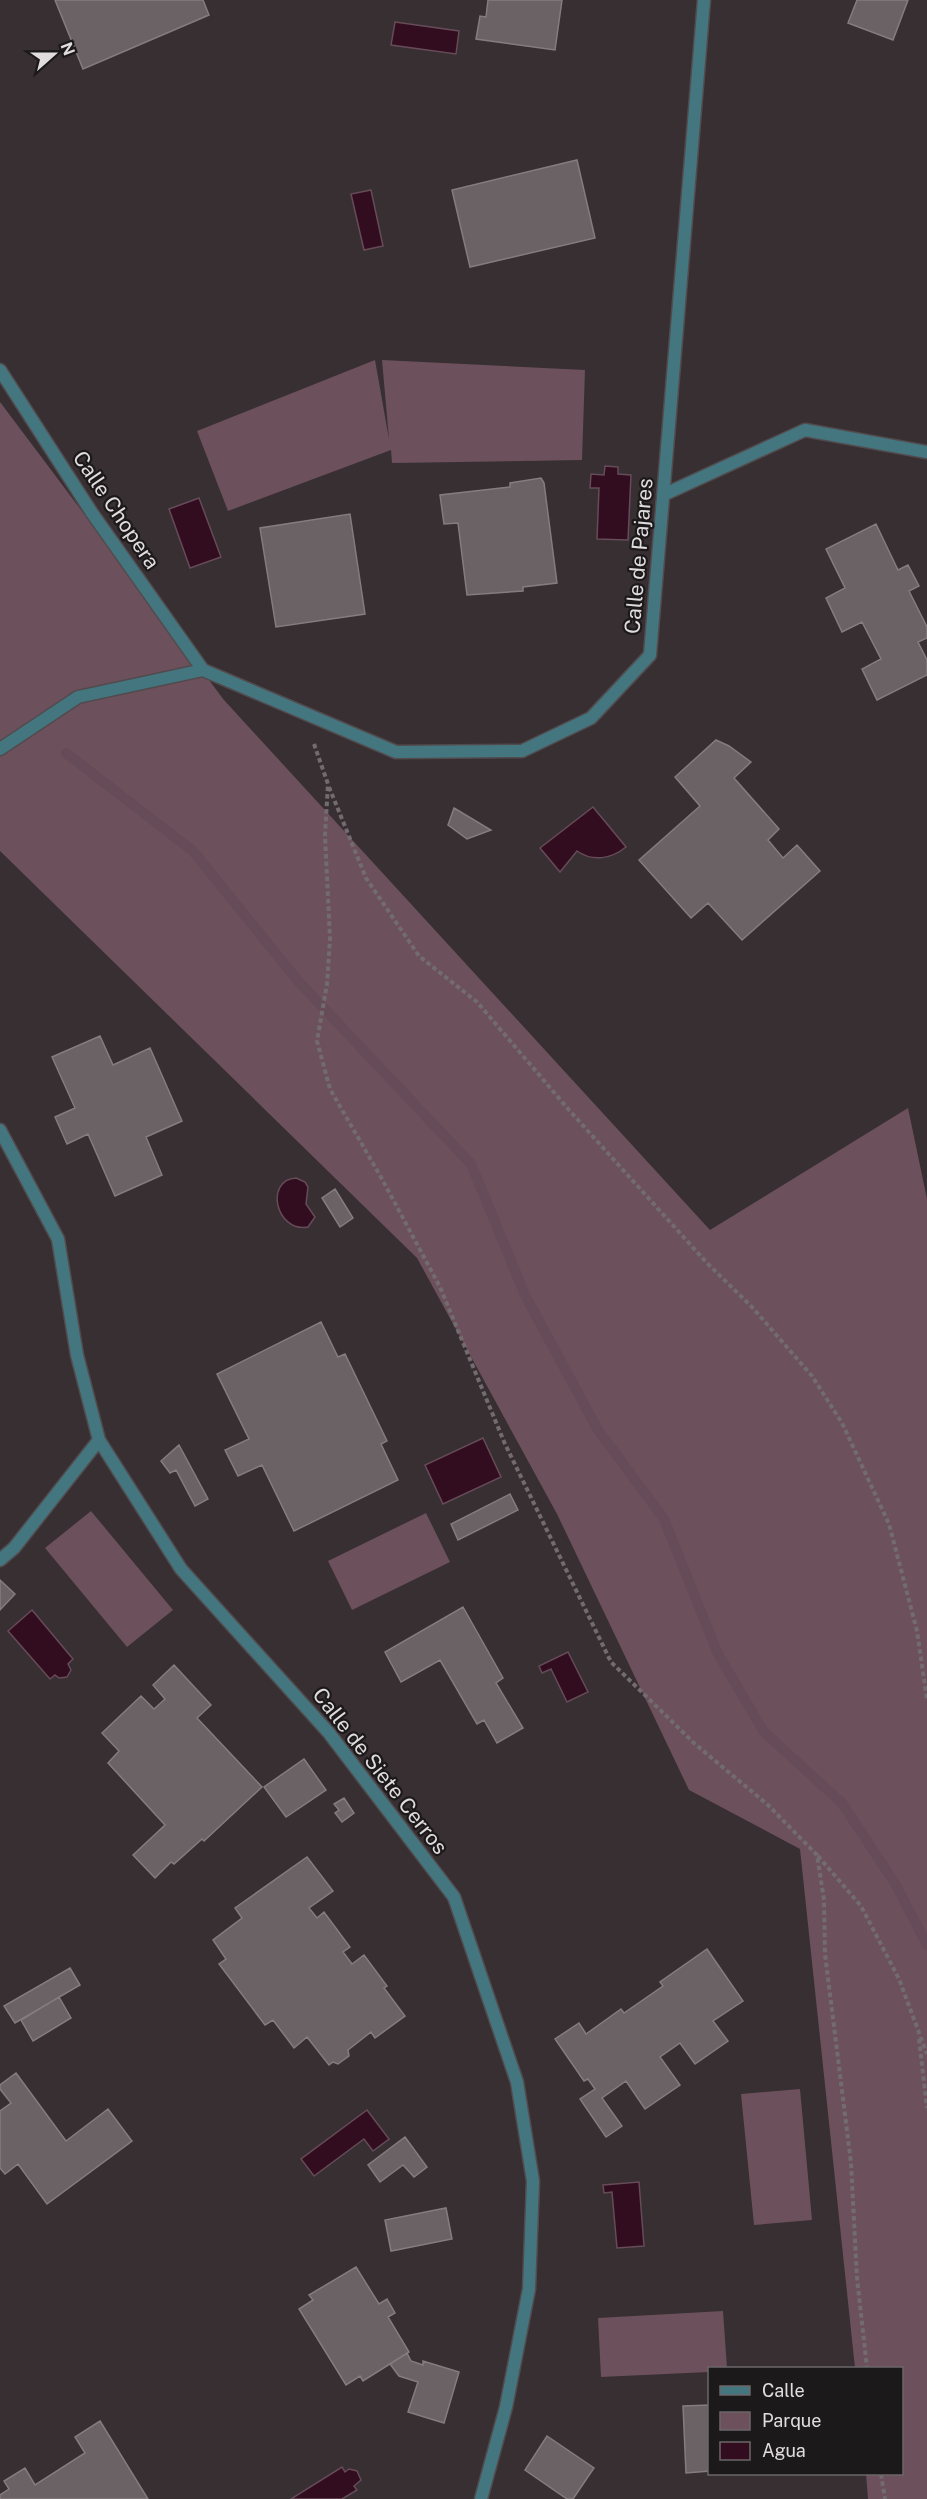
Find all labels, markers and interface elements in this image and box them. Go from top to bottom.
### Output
north arrow [24,24,84,84]
text: N [56,40,79,58]
street label: Calle Chopera [68,446,165,573]
street label: Calle de Pajares [619,477,658,635]
street label: Calle de Siete Cerros [308,1683,453,1859]
legend [708,2367,903,2475]
text: Calle [762,2380,805,2401]
text: Parque [762,2410,822,2431]
text: Agua [762,2440,806,2461]

